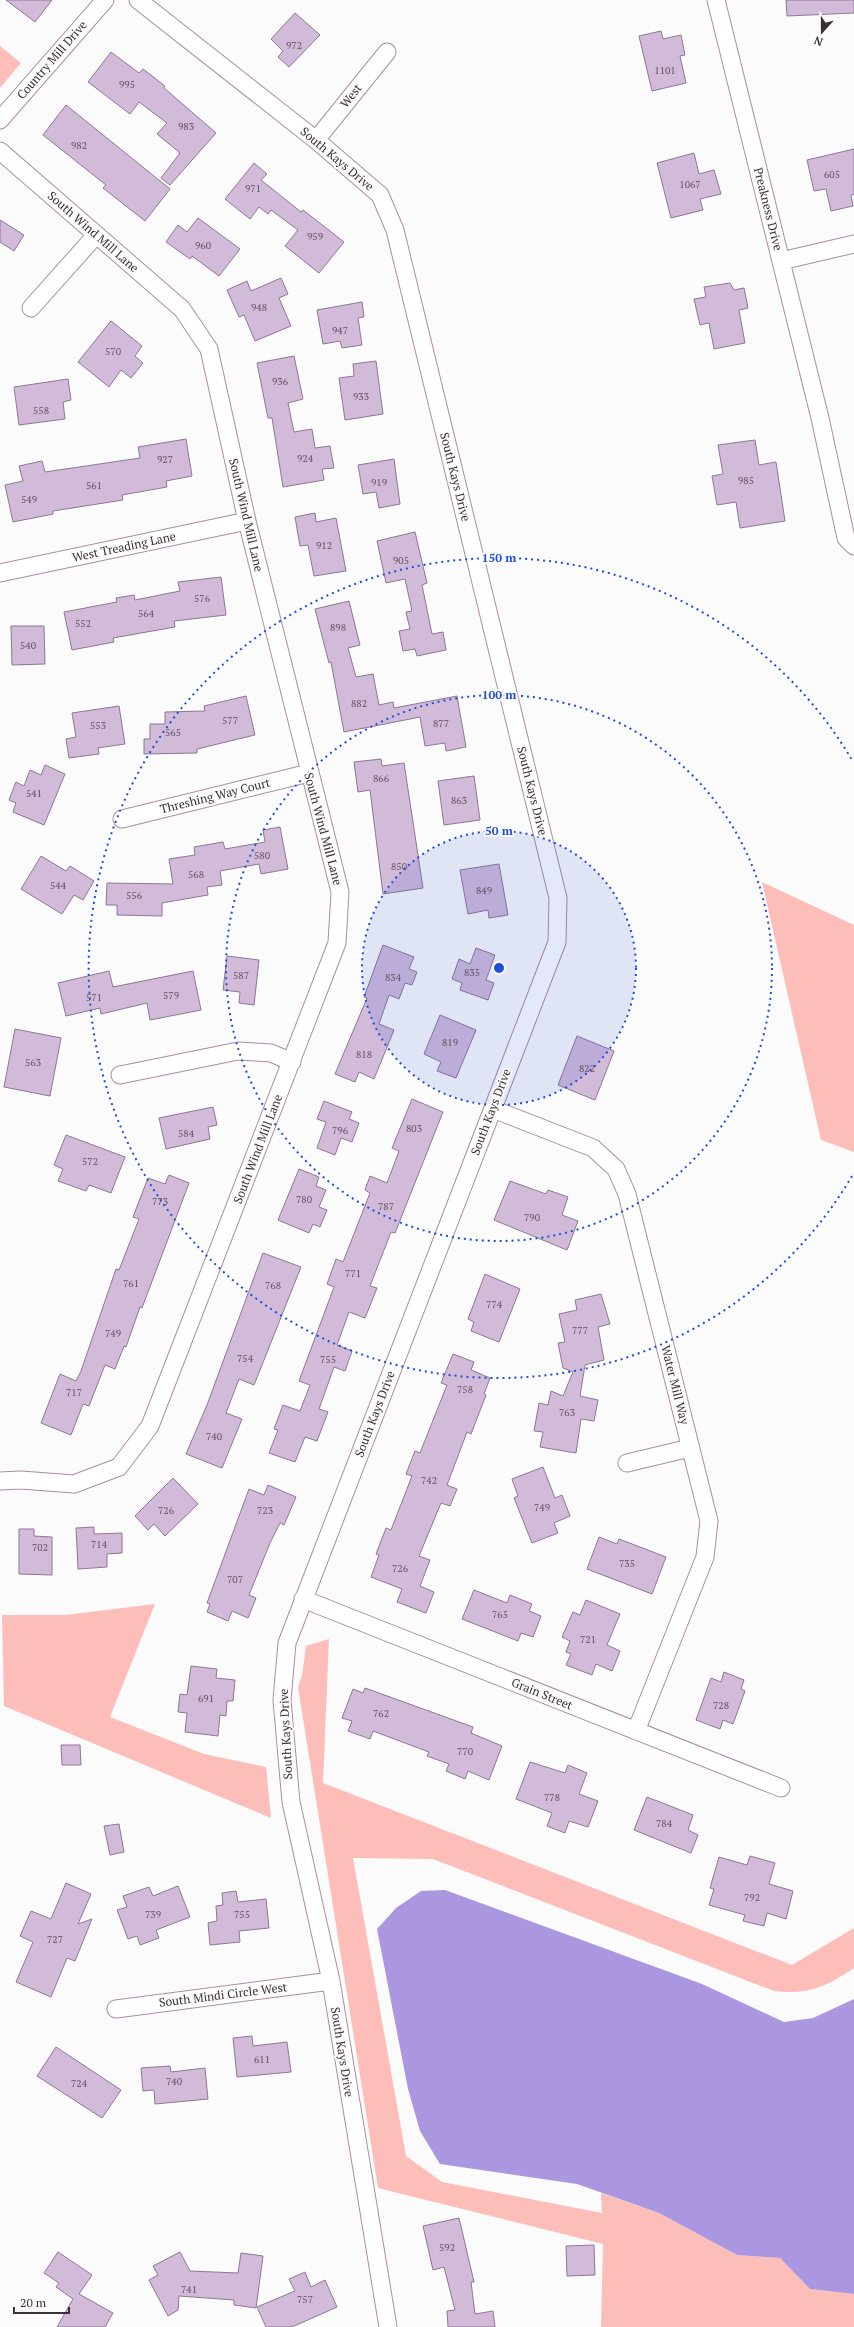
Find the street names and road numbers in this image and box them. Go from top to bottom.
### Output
street label: Country Mill Drive [13,17,90,102]
street label: West [337,80,365,111]
street label: South Kays Drive [298,124,377,194]
street label: Preakness Drive [751,166,786,252]
street label: South Wind Mill Lane [45,188,142,275]
street label: South Kays Drive [437,431,474,523]
street label: South Wind Mill Lane [226,457,267,573]
street label: West Treading Lane [71,528,177,565]
street label: South Kays Drive [514,745,551,837]
street label: South Wind Mill Lane [301,771,346,887]
street label: Threshing Way Court [158,774,272,816]
street label: South Kays Drive [467,1067,514,1157]
street label: South Wind Mill Lane [230,1092,285,1206]
street label: Water Mill Way [658,1344,693,1427]
street label: South Kays Drive [351,1369,398,1459]
street label: Grain Street [509,1674,575,1713]
street label: South Kays Drive [276,1688,295,1780]
street label: South Mindi Circle West [158,1979,288,2010]
street label: South Kays Drive [328,2006,357,2098]

